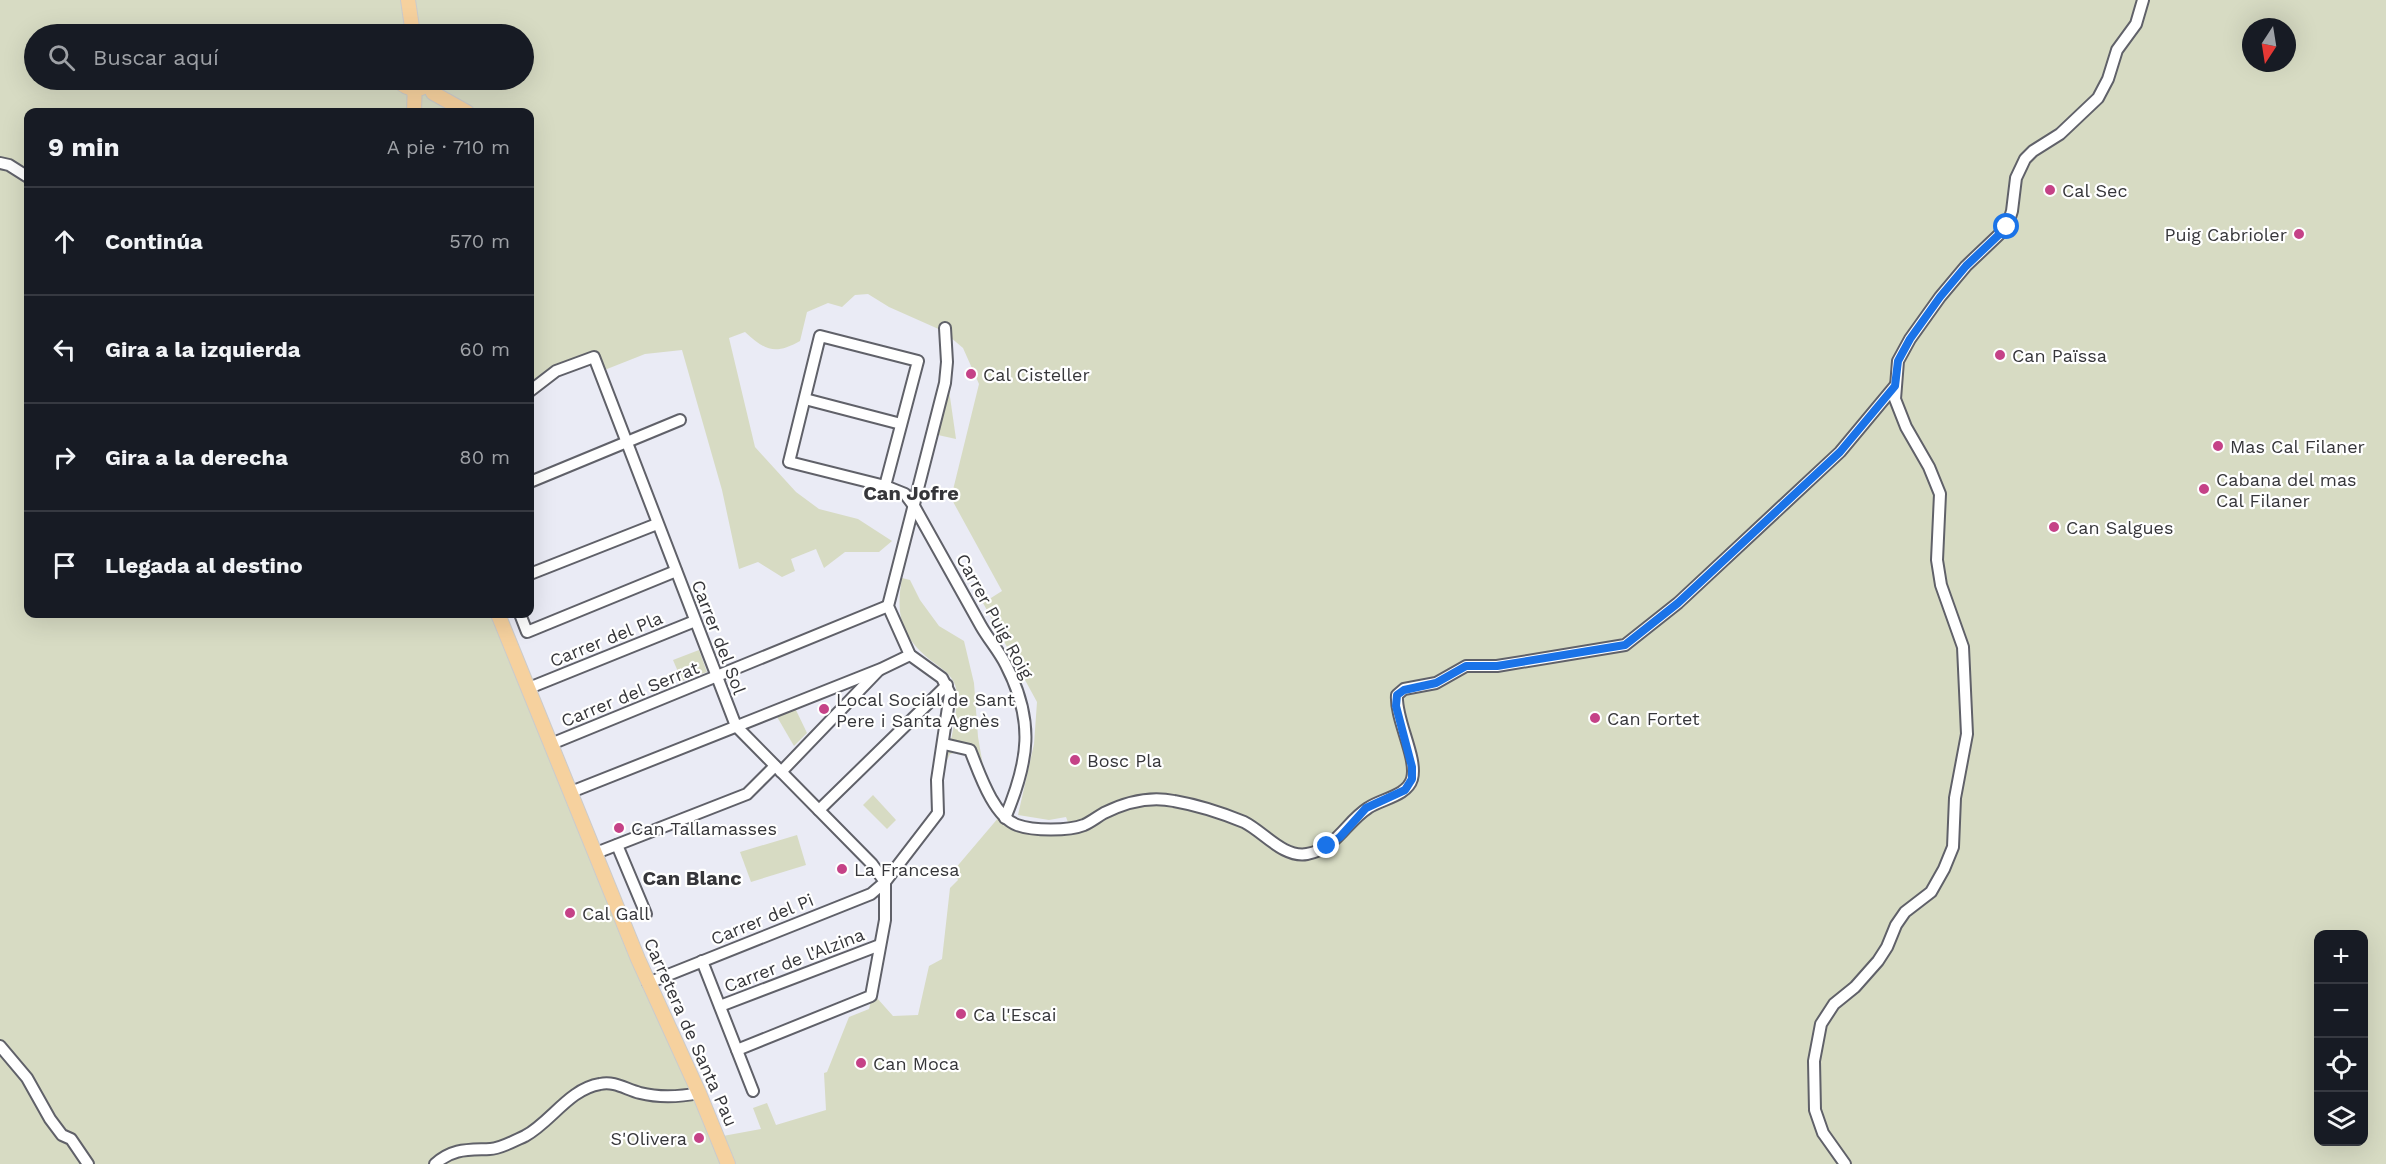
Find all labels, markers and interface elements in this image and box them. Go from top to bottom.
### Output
north arrow [2242,18,2296,72]
search box [24,24,534,90]
icon: search [45,41,78,74]
text: Buscar aquí [93,45,219,70]
text: 9 min [48,132,120,162]
text: A pie · 710 m [387,135,510,159]
place label: Cal Sec [2062,180,2128,201]
marker: Cal Sec [2043,183,2057,197]
route start [1993,213,2019,239]
place label: Puig Cabrioler [2164,224,2287,245]
icon: ahead [48,225,81,258]
marker: Puig Cabrioler [2292,227,2306,241]
text: Continúa [105,229,203,254]
text: 570 m [449,229,510,253]
icon: left [48,333,81,366]
text: Gira a la izquierda [105,337,301,362]
text: 60 m [460,337,510,361]
place label: Can Païssa [2012,345,2107,366]
marker: Can Païssa [1993,348,2007,362]
place label: Cal Cisteller [983,364,1090,385]
marker: Cal Cisteller [964,367,978,381]
place label: Mas Cal Filaner [2230,436,2365,457]
marker: Mas Cal Filaner [2211,439,2225,453]
icon: right [48,441,81,474]
text: Gira a la derecha [105,445,288,470]
text: 80 m [459,445,510,469]
place label: Cabana del mas Cal Filaner [2216,469,2357,511]
district label: Can Jofre [863,481,959,505]
marker: Cabana del mas Cal Filaner [2197,482,2211,496]
place label: Can Salgues [2066,517,2173,538]
marker: Can Salgues [2047,520,2061,534]
icon: arrive [48,549,81,582]
street label: Carrer Puig Roig [952,550,1038,683]
text: Llegada al destino [105,553,303,578]
street label: Carrer del Sol [688,577,751,698]
street label: Carrer del Pla [547,607,665,671]
street label: Carrer del Serrat [558,657,702,731]
place label: Local Social de Sant Pere i Santa Agnès [836,689,1015,731]
marker: Local Social de Sant Pere i Santa Agnès [817,702,831,716]
place label: Can Fortet [1607,708,1700,729]
marker: Can Fortet [1588,711,1602,725]
place label: Bosc Pla [1087,750,1162,771]
marker: Bosc Pla [1068,753,1082,767]
place label: Can Tallamasses [631,818,777,839]
marker: Can Tallamasses [612,821,626,835]
route end [1313,832,1339,858]
place label: La Francesa [854,859,959,880]
marker: La Francesa [835,862,849,876]
district label: Can Blanc [642,866,742,890]
street label: Carrer del Pi [708,889,816,949]
place label: Cal Gall [582,903,650,924]
marker: Cal Gall [563,906,577,920]
street label: Carrer de l'Alzina [721,924,867,996]
map controls [2314,930,2368,1146]
button: + [2314,930,2368,984]
street label: Carretera de Santa Pau [640,935,742,1129]
button: − [2314,984,2368,1038]
place label: Ca l'Escai [973,1004,1057,1025]
marker: Ca l'Escai [954,1007,968,1021]
button: locate [2314,1038,2368,1092]
place label: Can Moca [873,1053,959,1074]
marker: Can Moca [854,1056,868,1070]
button: layers [2314,1092,2368,1146]
place label: S'Olivera [610,1128,687,1149]
marker: S'Olivera [692,1131,706,1145]

